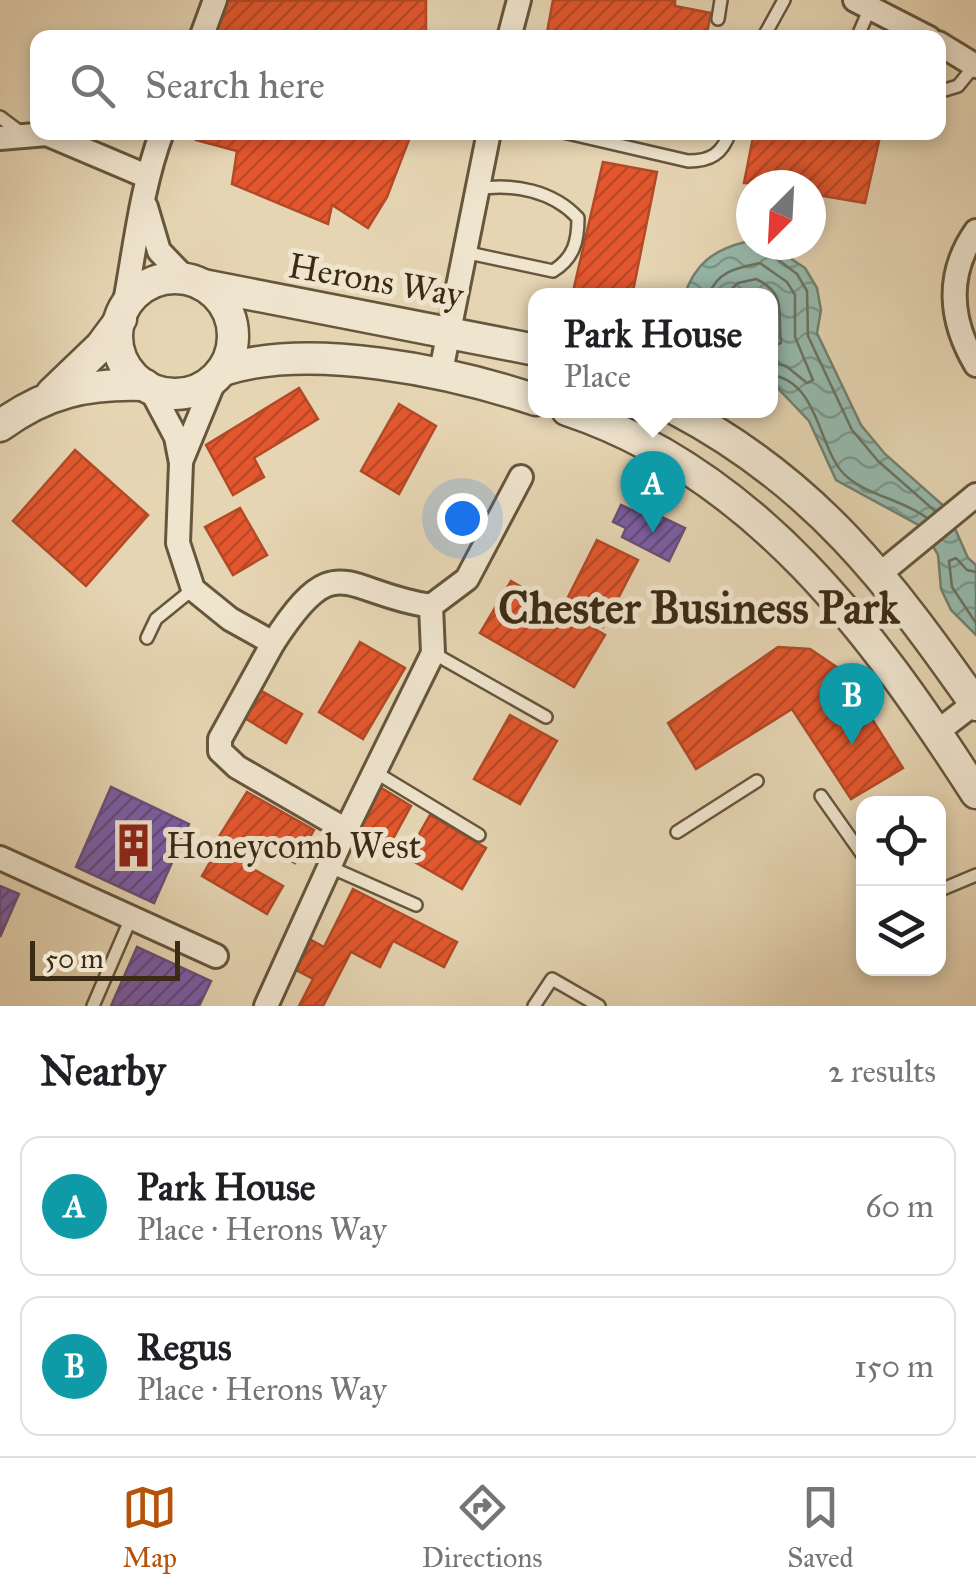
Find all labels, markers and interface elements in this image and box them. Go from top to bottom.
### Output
search box [30,30,946,140]
icon: search [65,58,120,113]
text: Search here [145,62,325,108]
north arrow [736,170,826,260]
street label: Herons Way [285,244,467,317]
popup [528,288,778,418]
text: Park House [564,311,742,357]
text: Place [564,357,631,396]
pin: A [620,450,686,533]
your location [437,493,488,544]
district label: Chester Business Park [498,580,901,635]
pin: B [820,662,884,745]
map controls [856,796,946,976]
button: locate [856,796,946,886]
building icon: Honeycomb West [109,822,157,870]
place label: Honeycomb West [166,825,421,868]
button: layers [856,886,946,976]
scale bar [30,936,180,980]
text: 50 m [45,941,104,976]
text: Nearby [40,1045,165,1097]
text: 2 results [828,1052,936,1091]
text: Park House [137,1164,316,1210]
text: A [64,1187,85,1226]
text: 60 m [865,1187,934,1226]
text: Place · Herons Way [137,1210,387,1249]
text: Regus [137,1324,232,1370]
text: B [64,1347,85,1386]
text: 150 m [854,1347,934,1386]
text: Place · Herons Way [137,1370,387,1409]
tab: Map [122,1480,177,1575]
tab: Directions [422,1480,543,1575]
tab: Saved [787,1480,854,1575]

